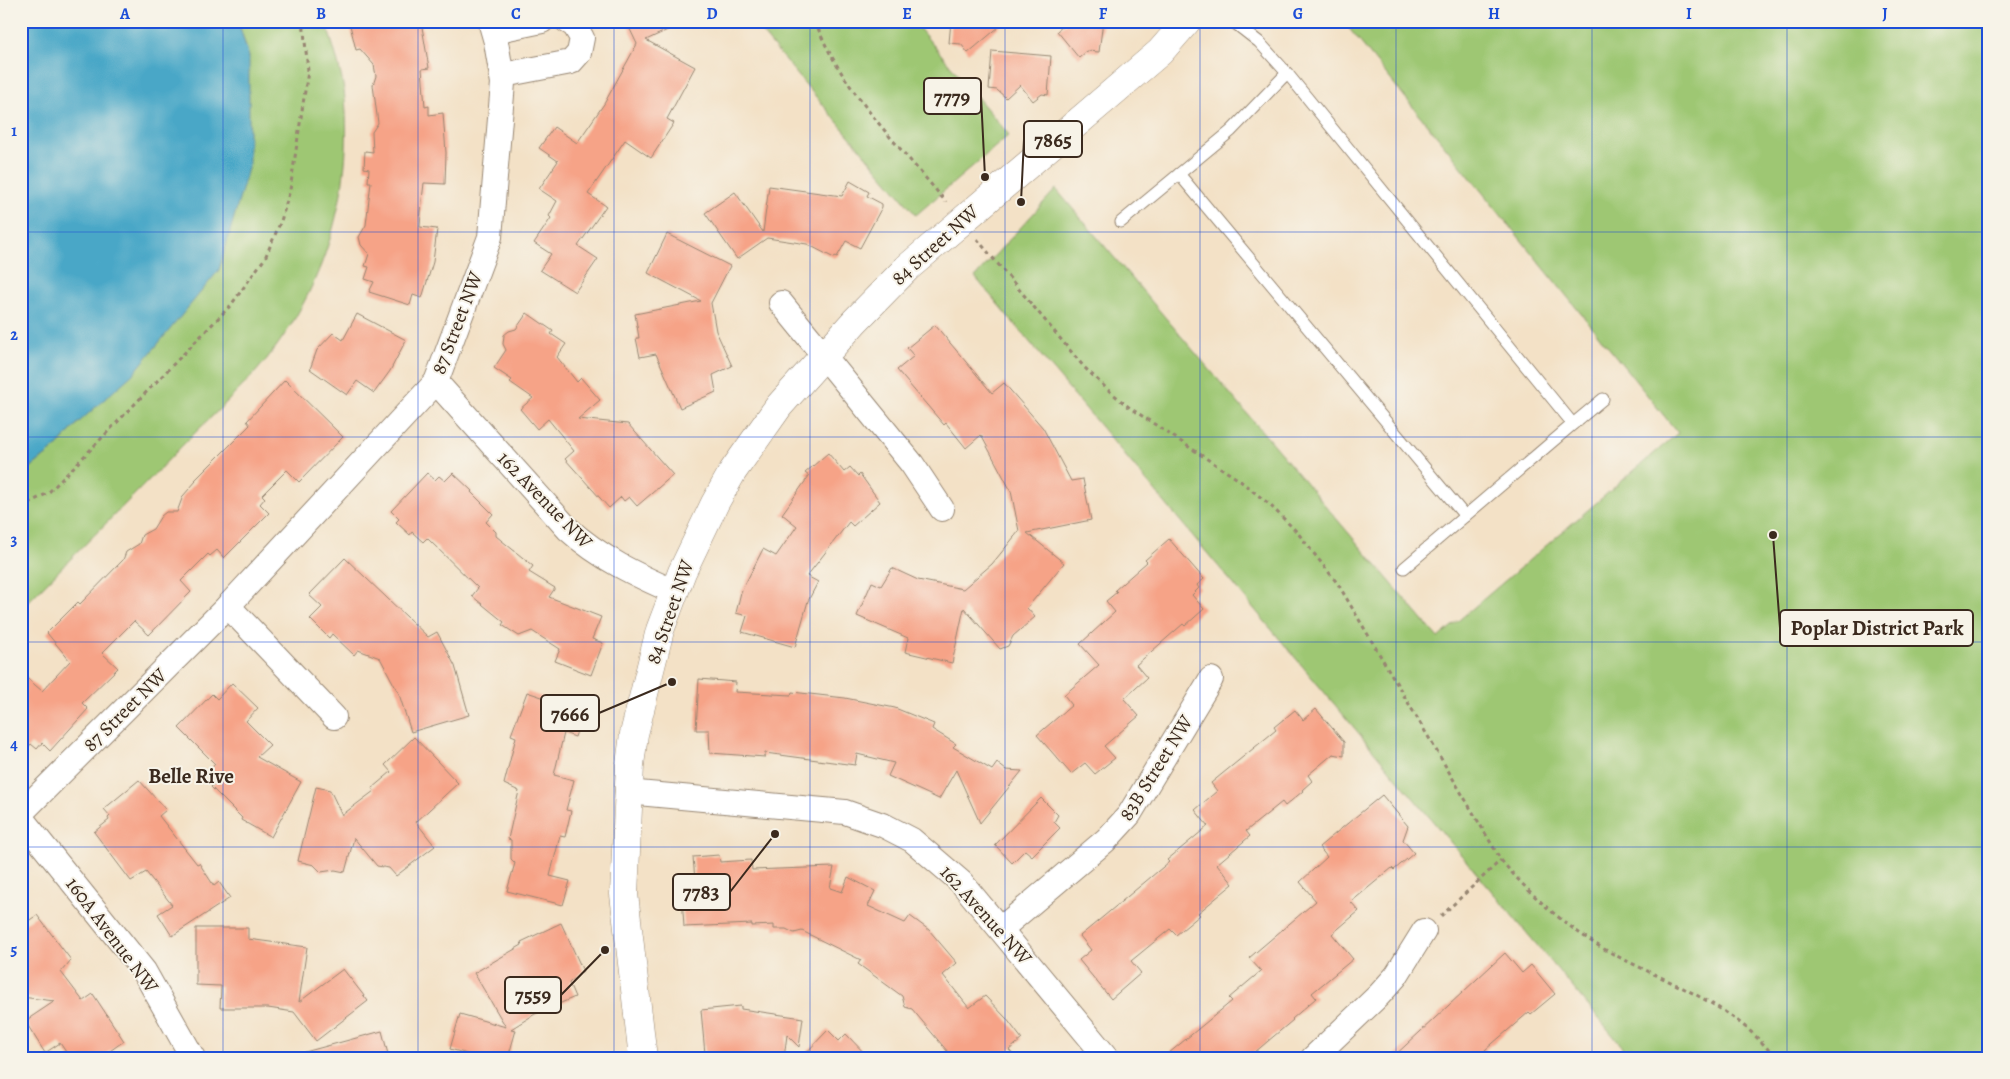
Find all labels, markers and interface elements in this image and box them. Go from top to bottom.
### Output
text: A [119,3,131,25]
text: B [316,3,326,25]
text: C [511,3,521,25]
text: D [706,3,718,25]
text: E [902,3,912,25]
text: F [1099,3,1108,25]
text: G [1293,3,1303,25]
text: H [1488,3,1500,25]
text: I [1686,3,1692,25]
text: J [1882,3,1888,25]
callout: 7779 [924,78,981,114]
text: 7779 [934,83,971,111]
text: 1 [11,120,17,142]
callout: 7865 [1024,121,1082,157]
text: 7865 [1034,126,1072,154]
street label: 84 Street NW [886,198,985,291]
street label: 87 Street NW [425,267,489,378]
text: 2 [10,324,18,346]
street label: 162 Avenue NW [491,445,599,555]
text: 3 [11,529,18,551]
street label: 84 Street NW [640,556,701,668]
callout: Poplar District Park [1780,610,1973,646]
text: Poplar District Park [1790,614,1964,642]
street label: 87 Street NW [77,662,173,758]
callout: 7666 [541,695,599,731]
text: 7666 [551,700,589,728]
street label: 83B Street NW [1113,710,1199,826]
text: 4 [10,734,18,756]
district label: Belle Rive [148,762,234,790]
street label: 162 Avenue NW [934,859,1038,971]
street label: 160A Avenue NW [59,871,165,999]
callout: 7783 [673,874,730,910]
text: 7783 [682,878,720,906]
text: 5 [11,939,18,961]
callout: 7559 [505,977,561,1013]
text: 7559 [515,981,552,1009]

